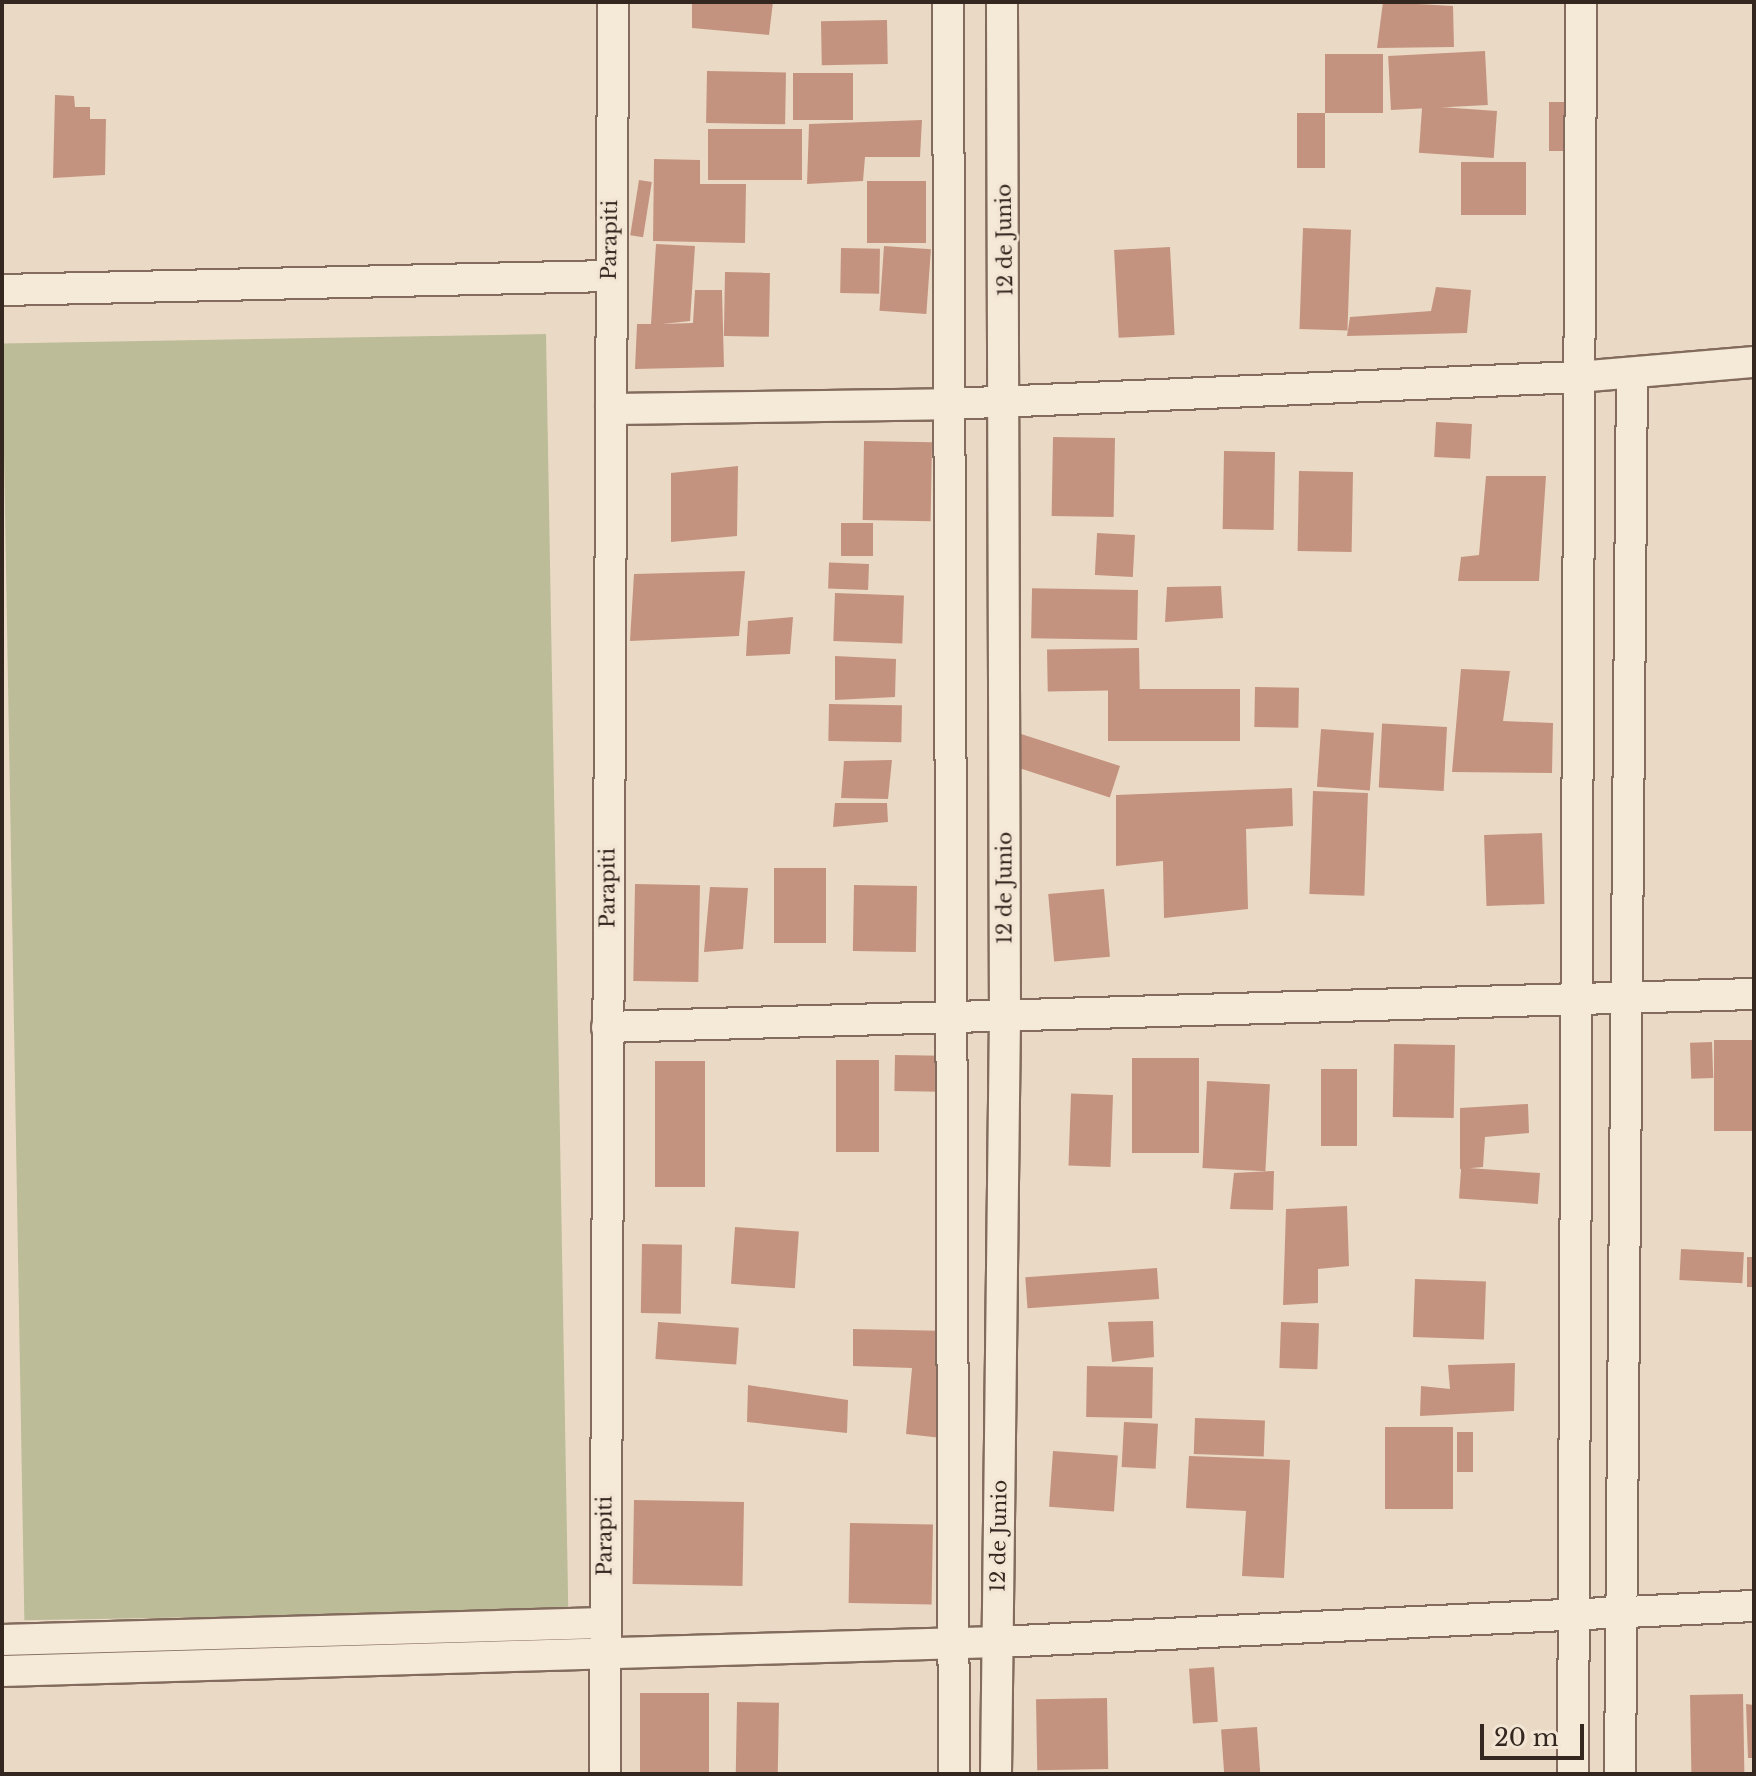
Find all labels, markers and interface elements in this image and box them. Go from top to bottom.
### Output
street label: 12 de Junio [992,184,1018,296]
street label: Parapiti [597,200,623,280]
street label: 12 de Junio [993,832,1017,944]
street label: Parapiti [596,848,620,928]
street label: 12 de Junio [986,1480,1012,1592]
street label: Parapiti [593,1496,617,1576]
scale bar [1484,1708,1588,1758]
text: 20 m [1494,1723,1559,1752]

